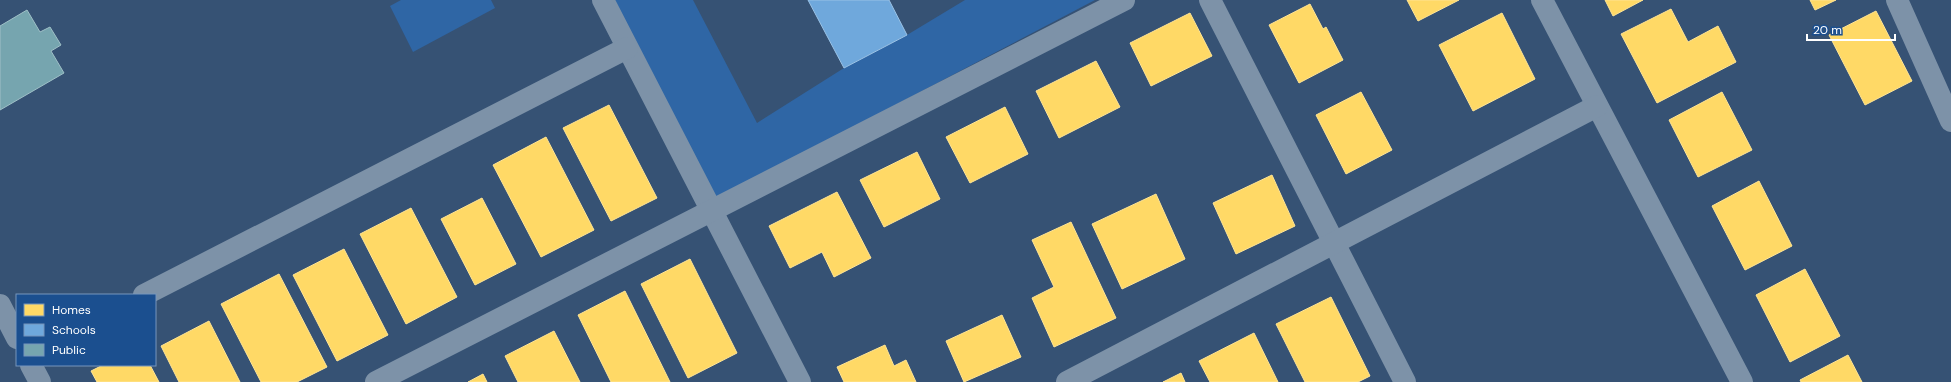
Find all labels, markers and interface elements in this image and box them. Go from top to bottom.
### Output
scale bar [1807,16,1895,42]
text: 20 m [1813,22,1842,38]
legend [16,294,156,366]
text: Homes [52,302,91,318]
text: Schools [52,322,96,338]
text: Public [52,342,86,358]

